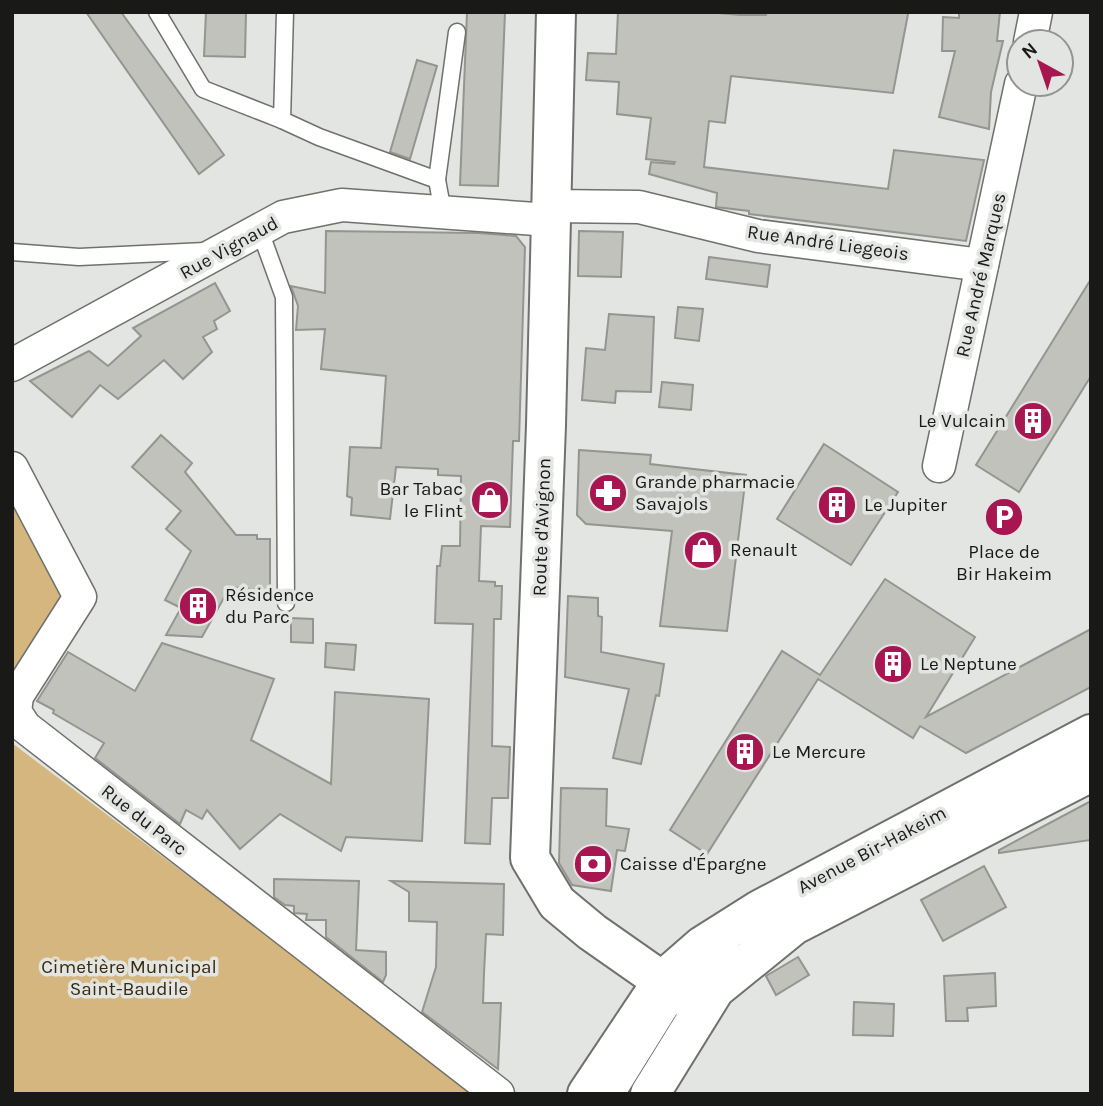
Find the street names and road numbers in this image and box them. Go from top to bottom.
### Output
street label: Rue André Marques [951,191,1011,359]
street label: Rue Vignaud [176,212,282,284]
street label: Rue André Liegeois [746,221,910,265]
street label: Route d'Avignon [529,457,555,597]
street label: Rue du Parc [97,780,191,860]
street label: Avenue Bir-Hakeim [794,802,950,898]

